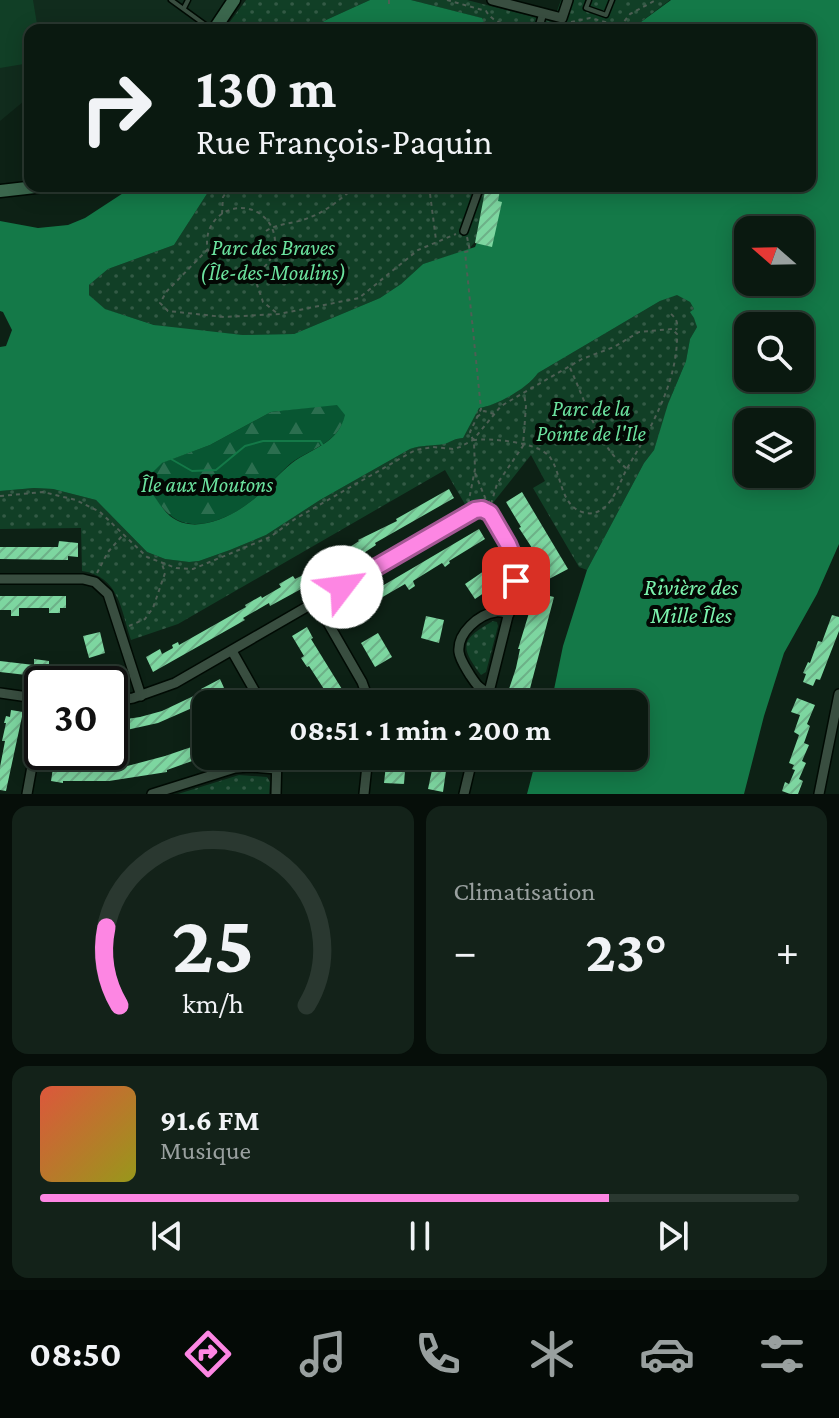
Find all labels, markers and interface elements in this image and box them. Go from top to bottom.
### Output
icon: right [64,56,168,160]
text: 130 m [196,57,337,119]
text: Rue François-Paquin [196,122,493,162]
north arrow [734,216,814,296]
map controls [734,216,814,488]
park label: Parc des Braves (Île-des-Moulins) [200,235,346,286]
button: search [734,312,814,392]
park label: Parc de la Pointe de l'Ile [536,396,646,446]
button: layers [734,408,814,488]
park label: Île aux Moutons [141,472,273,497]
position arrow [300,545,384,629]
pin [482,547,550,615]
icon: arrive [494,559,538,603]
water label: Rivière des Mille Îles [644,573,739,628]
speed limit sign: 30 [24,666,128,770]
text: 08:51 · 1 min · 200 m [289,713,551,746]
text: Climatisation [454,877,595,906]
text: 25 [171,897,254,990]
text: 23° [585,917,667,984]
text: − [454,927,477,975]
text: + [776,927,799,975]
text: km/h [182,987,244,1019]
text: 91.6 FM [160,1103,260,1136]
text: Musique [160,1136,251,1165]
icon: previous [145,1214,189,1258]
icon: pause [398,1214,442,1258]
icon: next [651,1214,695,1258]
icon: directions [180,1326,236,1382]
icon: music [295,1326,351,1382]
icon: phone [410,1326,466,1382]
icon: climate [524,1326,580,1382]
icon: car [639,1326,695,1382]
icon: filters [754,1326,810,1382]
text: 08:50 [29,1334,122,1374]

